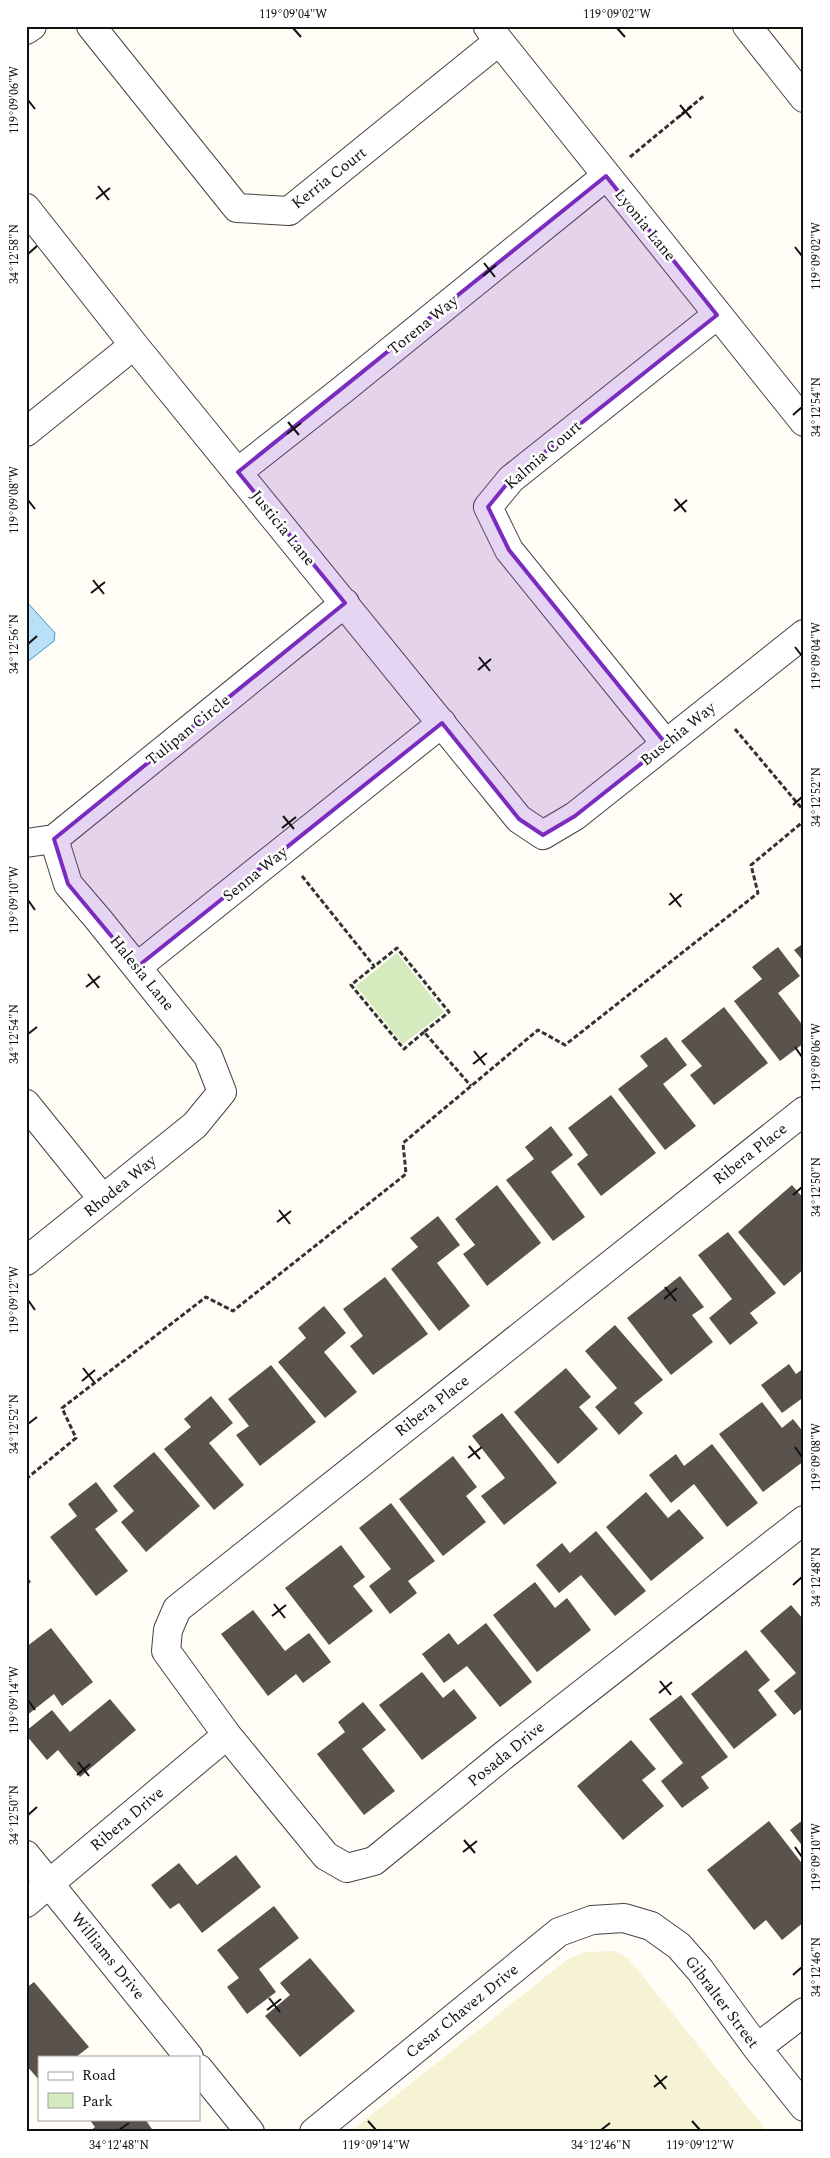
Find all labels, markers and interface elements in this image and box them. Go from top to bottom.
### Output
text: 119°09'04"W [259,5,327,24]
text: 119°09'02"W [583,5,651,24]
text: 119°09'06"W [5,66,24,134]
street label: Kerria Court [286,141,372,215]
street label: Lyonia Lane [608,184,682,266]
text: 119°09'02"W [807,222,826,290]
text: 34°12'58"N [5,224,24,284]
street label: Torena Way [383,288,464,361]
text: 34°12'54"N [807,377,826,437]
street label: Kalmia Court [499,414,587,495]
text: 119°09'08"W [5,466,24,534]
street label: Justicia Lane [245,485,321,571]
text: 34°12'56"N [5,614,24,674]
text: 119°09'04"W [807,622,826,690]
street label: Tulipan Circle [141,688,235,772]
street label: Buschia Way [635,695,722,772]
text: 34°12'52"N [807,767,826,827]
street label: Senna Way [217,839,294,908]
text: 119°09'10"W [5,866,24,934]
street label: Halesia Lane [104,930,180,1016]
text: 34°12'54"N [5,1004,24,1064]
text: 119°09'06"W [807,1023,826,1091]
street label: Ribera Place [708,1117,792,1191]
street label: Rhodea Way [78,1148,163,1223]
text: 34°12'50"N [807,1157,826,1217]
text: 119°09'12"W [5,1266,24,1334]
street label: Ribera Place [390,1369,474,1443]
text: 34°12'52"N [5,1394,24,1454]
text: 119°09'08"W [807,1423,826,1491]
text: 34°12'48"N [807,1547,826,1607]
text: 119°09'14"W [5,1666,24,1734]
street label: Posada Drive [462,1715,550,1793]
street label: Ribera Drive [85,1781,169,1857]
text: 34°12'50"N [5,1785,24,1845]
text: 119°09'10"W [807,1823,826,1891]
street label: Williams Drive [65,1907,151,2005]
text: 34°12'46"N [807,1937,826,1997]
street label: Gibralter Street [679,1950,765,2054]
street label: Cesar Chavez Drive [400,1958,524,2064]
legend [38,2056,200,2120]
text: Road [82,2064,116,2087]
text: Park [82,2090,113,2113]
text: 34°12'48"N [89,2136,149,2155]
text: 119°09'14"W [342,2136,410,2155]
text: 34°12'46"N [571,2136,631,2155]
text: 119°09'12"W [666,2136,734,2155]

